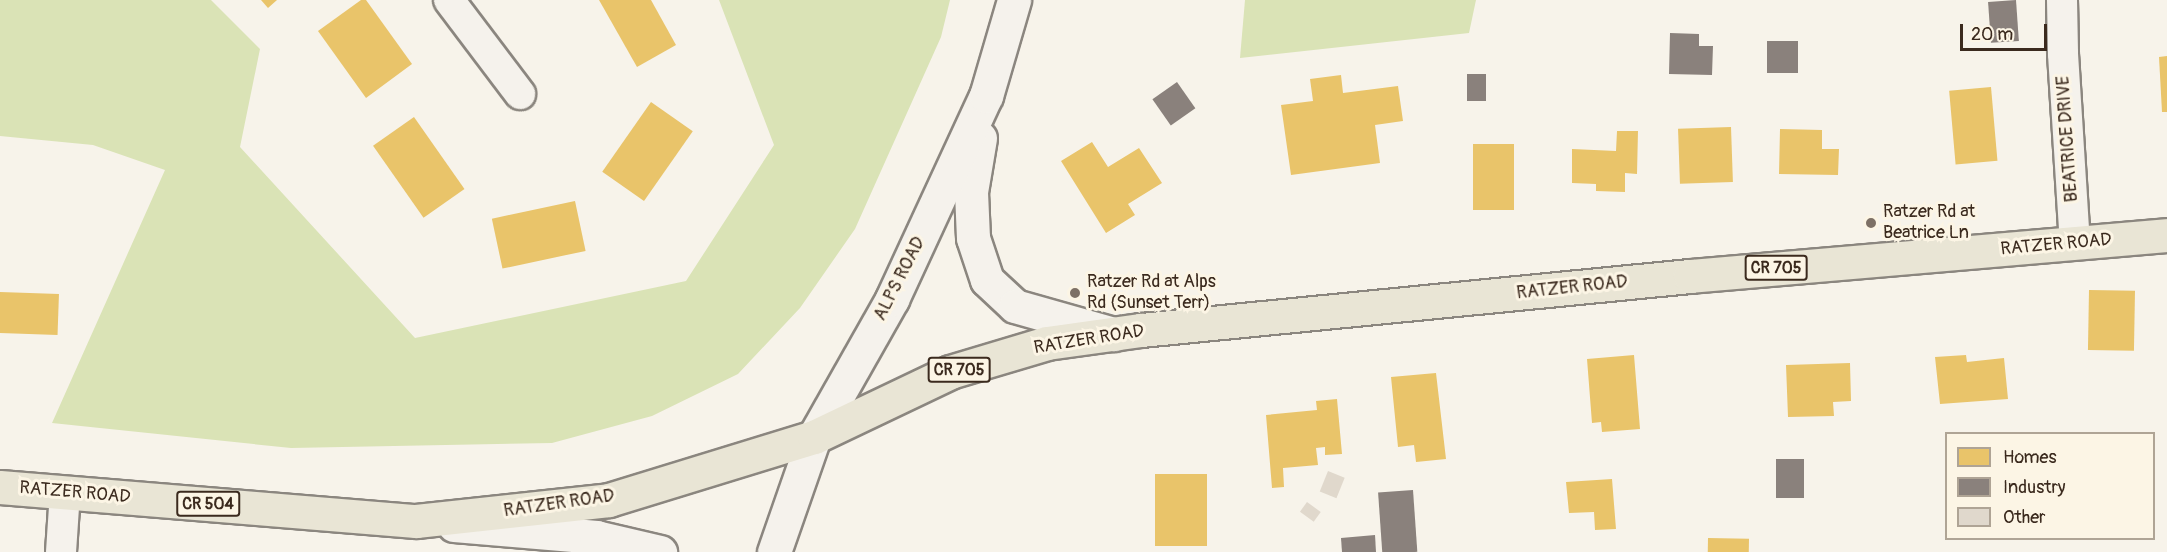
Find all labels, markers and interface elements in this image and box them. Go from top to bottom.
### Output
scale bar [1963,12,2050,50]
text: 20 m [1971,23,2013,46]
street label: BEATRICE DRIVE [2053,75,2083,203]
place label: Ratzer Rd at Beatrice Ln [1883,202,1975,244]
marker: Ratzer Rd at Beatrice Ln [1864,216,1878,230]
street label: RATZER ROAD [2000,229,2112,261]
street label: ALPS ROAD [870,234,930,324]
road number: CR 705 [1744,255,1808,281]
street label: RATZER ROAD [1515,271,1629,305]
place label: Ratzer Rd at Alps Rd (Sunset Terr) [1087,272,1216,314]
marker: Ratzer Rd at Alps Rd (Sunset Terr) [1068,286,1082,300]
street label: RATZER ROAD [1032,321,1146,359]
road number: CR 705 [928,357,990,383]
legend [1945,432,2155,540]
text: Homes [2003,446,2056,469]
text: Industry [2003,476,2066,499]
street label: RATZER ROAD [19,477,131,509]
street label: RATZER ROAD [502,486,616,522]
road number: CR 504 [175,491,241,517]
text: Other [2003,506,2045,529]

